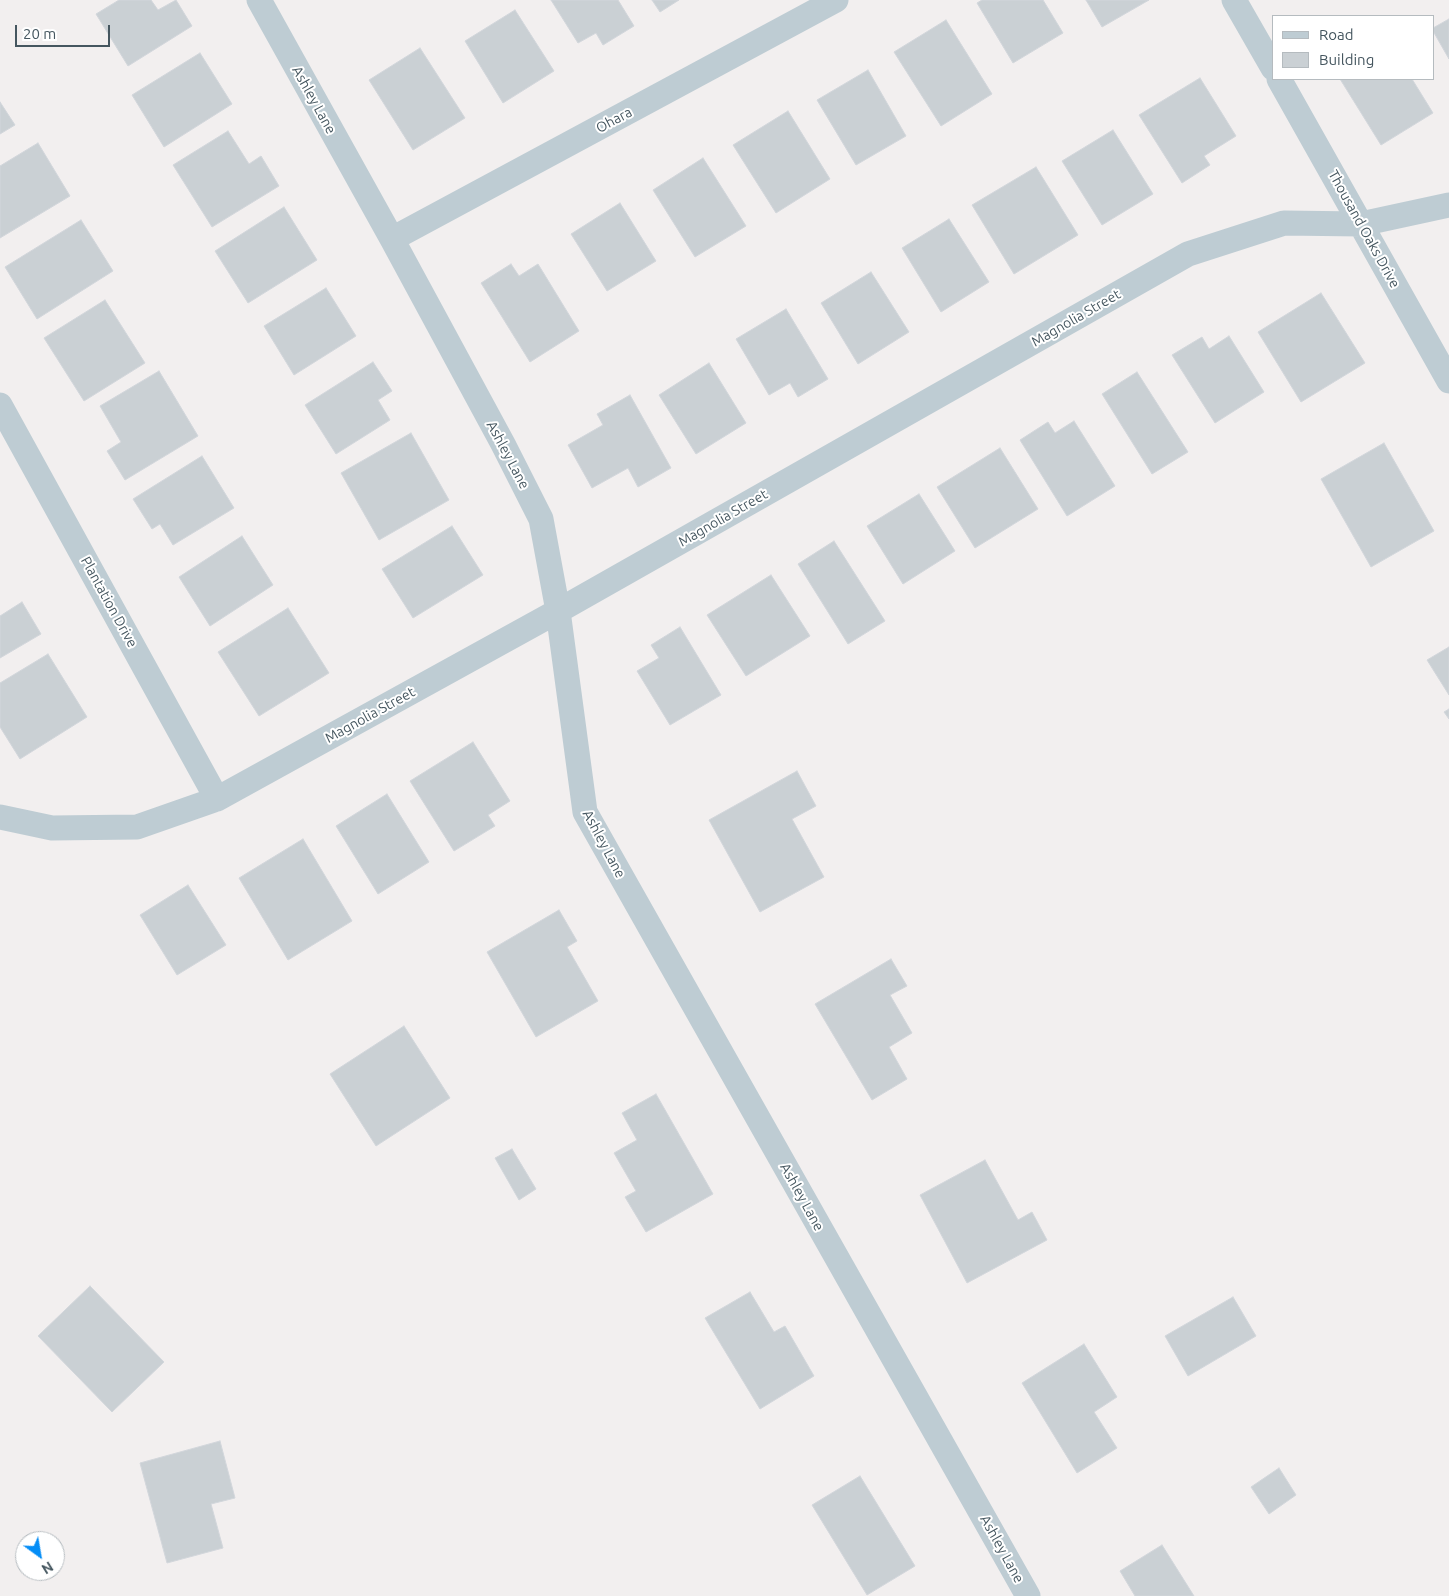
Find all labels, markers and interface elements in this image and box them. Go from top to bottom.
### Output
scale bar [18,15,112,47]
legend [1272,15,1434,80]
text: 20 m [23,25,56,42]
text: Road [1319,26,1354,43]
text: Building [1319,51,1374,68]
street label: Ashley Lane [289,63,339,137]
street label: Ohara [593,104,635,136]
street label: Thousand Oaks Drive [1325,167,1403,291]
street label: Magnolia Street [1028,286,1124,350]
street label: Ashley Lane [483,418,533,492]
street label: Magnolia Street [675,486,771,550]
street label: Plantation Drive [77,554,141,650]
street label: Magnolia Street [322,683,418,747]
street label: Ashley Lane [579,807,629,881]
street label: Ashley Lane [777,1160,827,1234]
street label: Ashley Lane [977,1512,1027,1586]
north arrow [15,1531,65,1581]
text: N [39,1558,56,1577]

